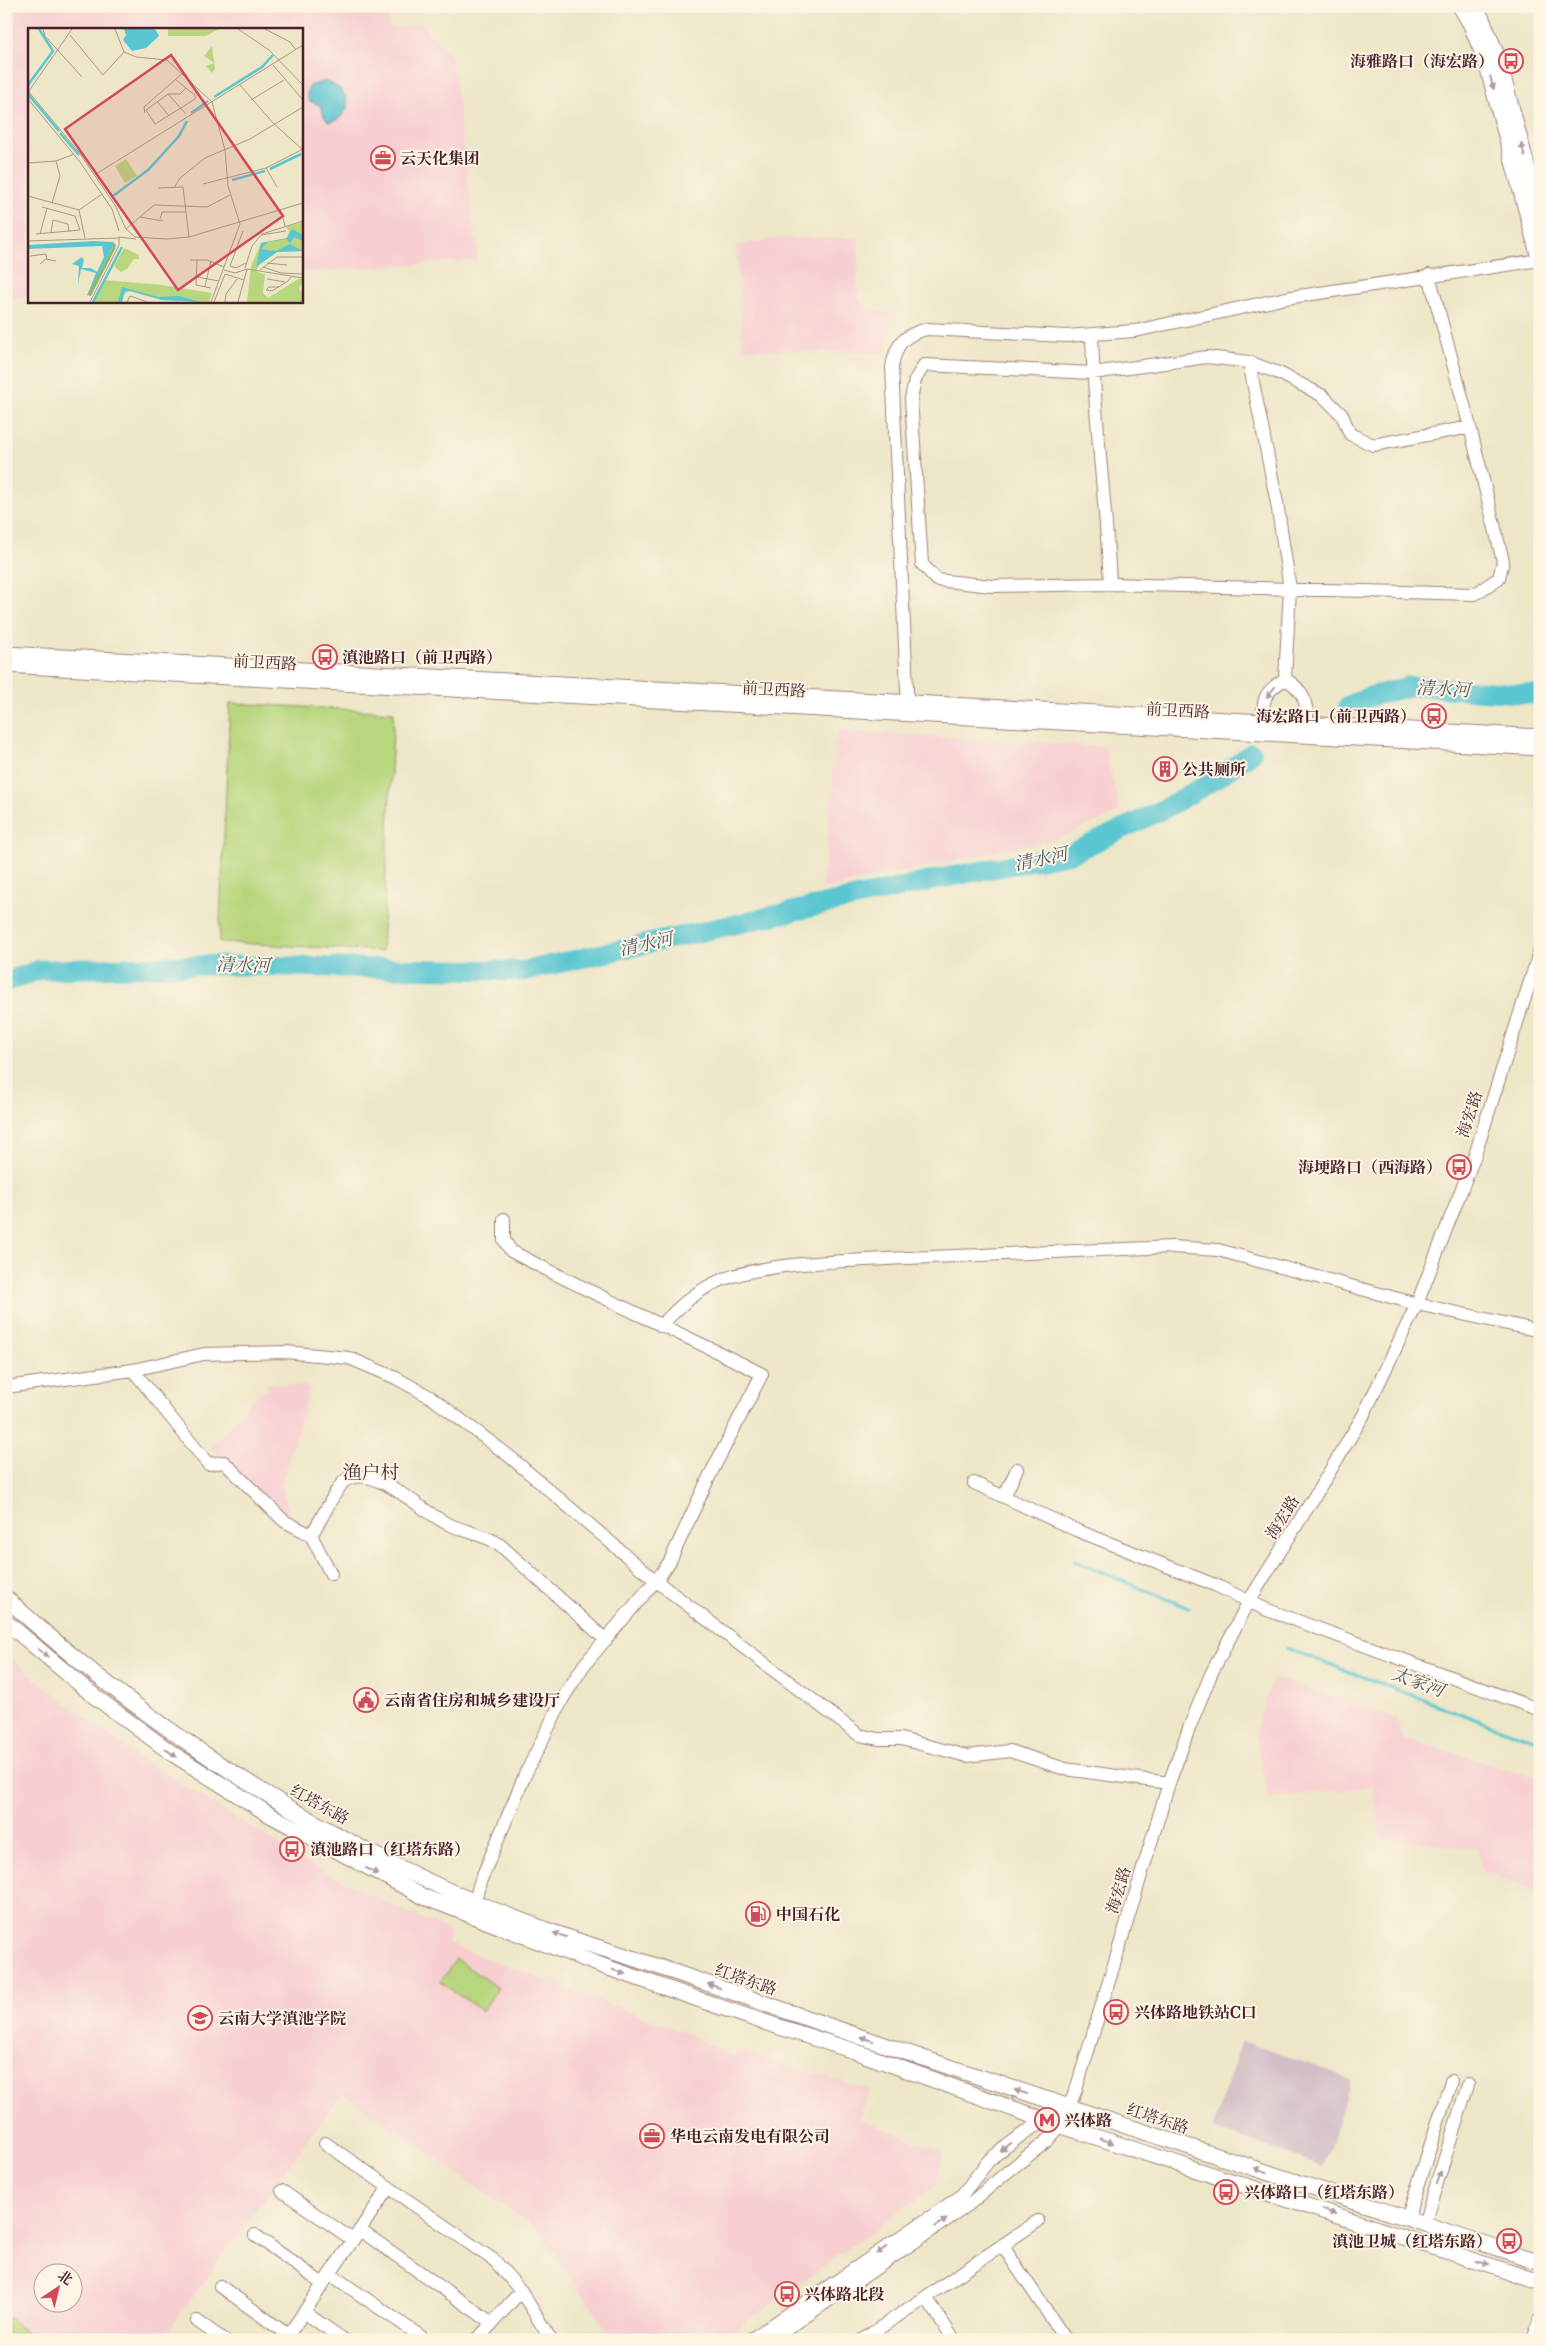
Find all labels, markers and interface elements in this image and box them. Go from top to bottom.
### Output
inset map [28,28,302,302]
bus stop icon: 海雅路口（海宏路） [1498,48,1524,74]
place label: 海雅路口（海宏路） [1350,52,1494,71]
one-way arrow [1488,75,1496,91]
one-way arrow [1518,142,1526,157]
office icon: 云天化集团 [370,145,396,171]
place label: 云天化集团 [400,149,480,168]
bus stop icon: 滇池路口（前卫西路） [312,644,338,670]
place label: 滇池路口（前卫西路） [342,648,502,667]
street label: 前卫西路 [233,651,297,674]
street label: 前卫西路 [742,678,806,701]
water label: 清水河 [1415,678,1473,702]
one-way arrow [1265,685,1276,698]
street label: 前卫西路 [1146,699,1210,722]
bus stop icon: 海宏路口（前卫西路） [1421,703,1447,729]
place label: 海宏路口（前卫西路） [1256,707,1416,726]
building icon: 公共厕所 [1152,756,1178,782]
place label: 公共厕所 [1182,760,1246,779]
water label: 清水河 [1013,843,1073,875]
water label: 清水河 [618,928,678,960]
water label: 清水河 [216,955,273,977]
street label: 海宏路 [1453,1088,1486,1140]
bus stop icon: 海埂路口（西海路） [1446,1154,1472,1180]
place label: 海埂路口（西海路） [1298,1158,1442,1177]
district label: 渔户村 [342,1462,400,1484]
street label: 海宏路 [1262,1492,1303,1543]
one-way arrow [37,1648,50,1659]
water label: 太家河 [1389,1663,1450,1703]
public building icon: 云南省住房和城乡建设厅 [353,1687,379,1713]
place label: 云南省住房和城乡建设厅 [384,1691,560,1710]
one-way arrow [165,1748,178,1758]
street label: 红塔东路 [287,1781,352,1828]
bus stop icon: 滇池路口（红塔东路） [279,1836,305,1862]
place label: 滇池路口（红塔东路） [310,1840,470,1859]
street label: 海宏路 [1102,1864,1135,1916]
one-way arrow [365,1867,379,1875]
fuel station icon: 中国石化 [745,1901,771,1927]
place label: 中国石化 [776,1905,840,1924]
one-way arrow [552,1930,567,1938]
street label: 红塔东路 [712,1960,779,1999]
one-way arrow [612,1969,627,1976]
one-way arrow [706,1982,721,1990]
bus stop icon: 兴体路地铁站C口 [1103,1999,1129,2025]
place label: 兴体路地铁站C口 [1134,2003,1257,2022]
school or university icon: 云南大学滇池学院 [187,2005,213,2031]
place label: 云南大学滇池学院 [218,2009,346,2028]
one-way arrow [860,2035,875,2043]
one-way arrow [1014,2087,1029,2095]
street label: 红塔东路 [1124,2100,1191,2137]
metro station icon: 兴体路 [1034,2107,1060,2133]
place label: 兴体路 [1064,2111,1112,2130]
office icon: 华电云南发电有限公司 [639,2123,665,2149]
place label: 华电云南发电有限公司 [670,2127,830,2146]
one-way arrow [1100,2137,1115,2145]
one-way arrow [999,2142,1013,2152]
one-way arrow [1253,2166,1268,2174]
one-way arrow [1435,2170,1443,2185]
bus stop icon: 兴体路口（红塔东路） [1213,2179,1239,2205]
place label: 兴体路口（红塔东路） [1244,2183,1404,2202]
one-way arrow [1321,2209,1336,2216]
one-way arrow [935,2218,948,2228]
bus stop icon: 滇池卫城（红塔东路） [1496,2228,1522,2254]
place label: 滇池卫城（红塔东路） [1332,2232,1492,2251]
one-way arrow [875,2245,889,2255]
one-way arrow [1476,2259,1491,2267]
north arrow [32,2264,82,2314]
text: 北 [55,2267,76,2289]
bus stop icon: 兴体路北段 [774,2281,800,2307]
place label: 兴体路北段 [804,2285,885,2304]

